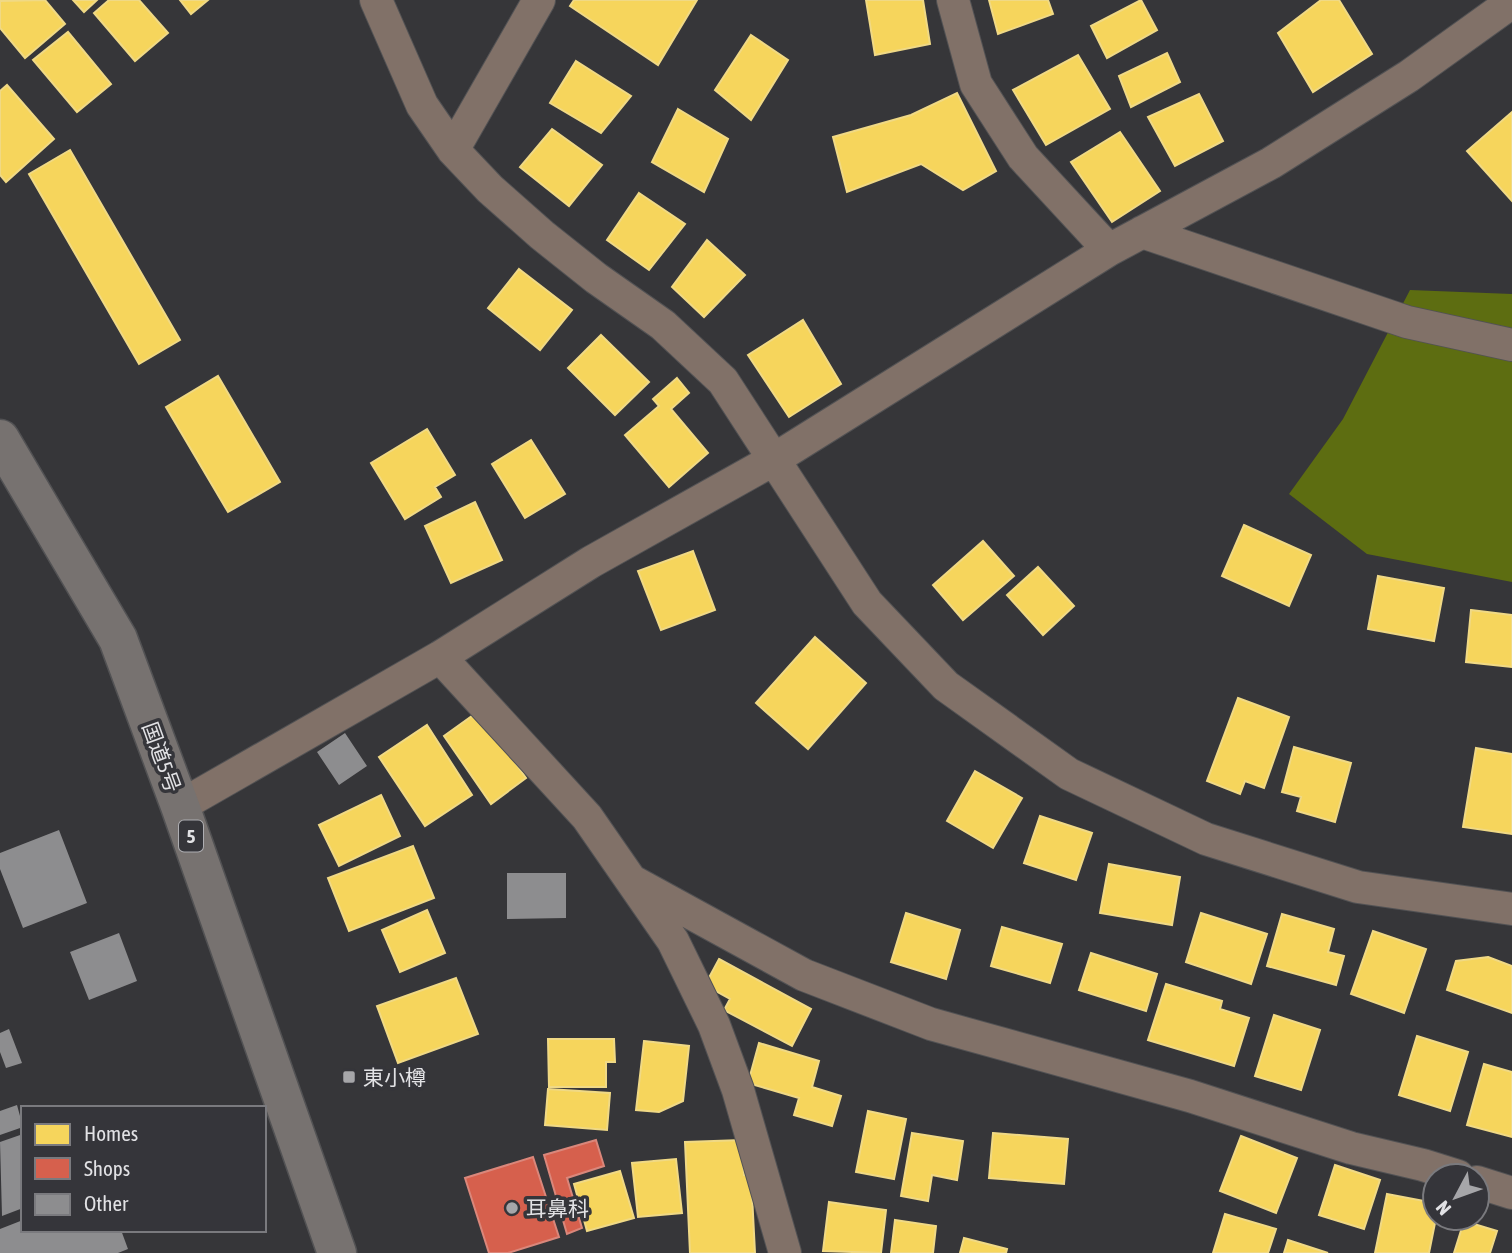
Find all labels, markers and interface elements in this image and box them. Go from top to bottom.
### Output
street label: 国道5号 [138,719,186,795]
road number: 5 [179,820,203,852]
place label: 東小樽 [363,1065,426,1089]
marker: 東小樽 [341,1069,357,1085]
legend [21,1106,266,1232]
text: Homes [84,1121,138,1145]
text: Shops [84,1156,130,1180]
north arrow [1421,1162,1491,1232]
text: Other [84,1191,129,1215]
place label: 耳鼻科 [526,1196,589,1220]
text: N [1431,1197,1455,1220]
marker: 耳鼻科 [504,1200,520,1216]

